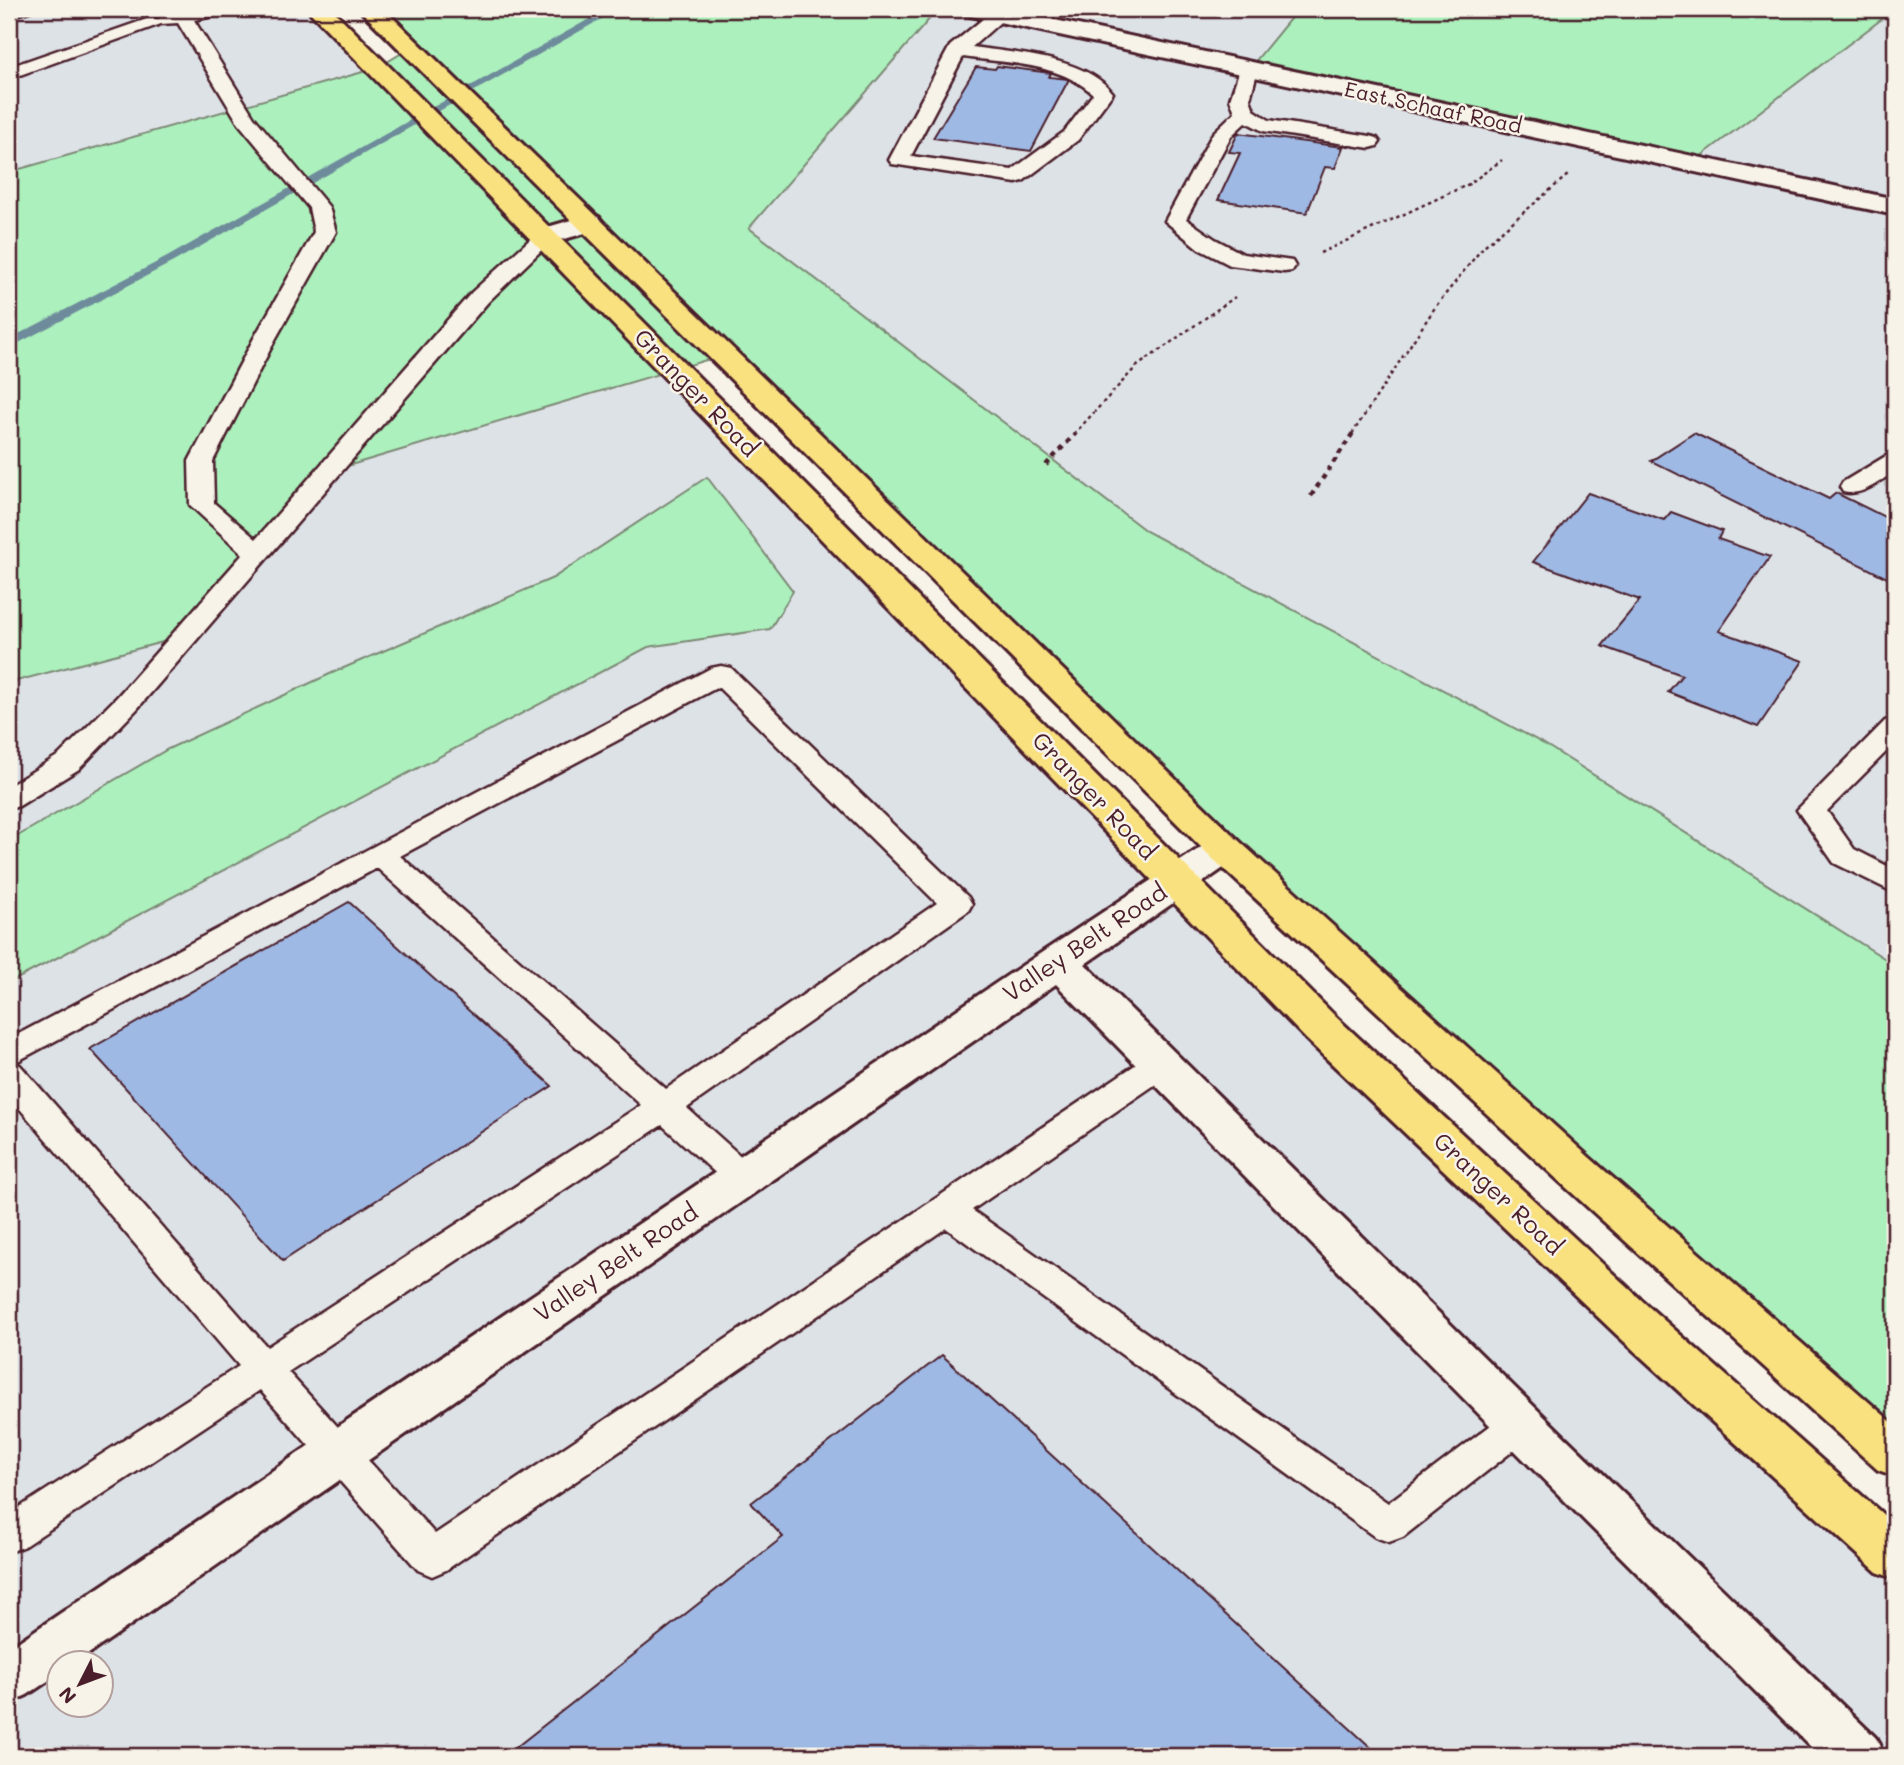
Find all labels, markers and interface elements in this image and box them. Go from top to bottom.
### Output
street label: East Schaaf Road [1342,75,1524,139]
street label: Granger Road [628,321,766,463]
street label: Granger Road [1026,724,1164,866]
street label: Valley Belt Road [996,875,1172,1008]
street label: Granger Road [1428,1125,1570,1261]
street label: Valley Belt Road [527,1195,703,1328]
north arrow [46,1650,116,1720]
text: N [53,1682,81,1709]

